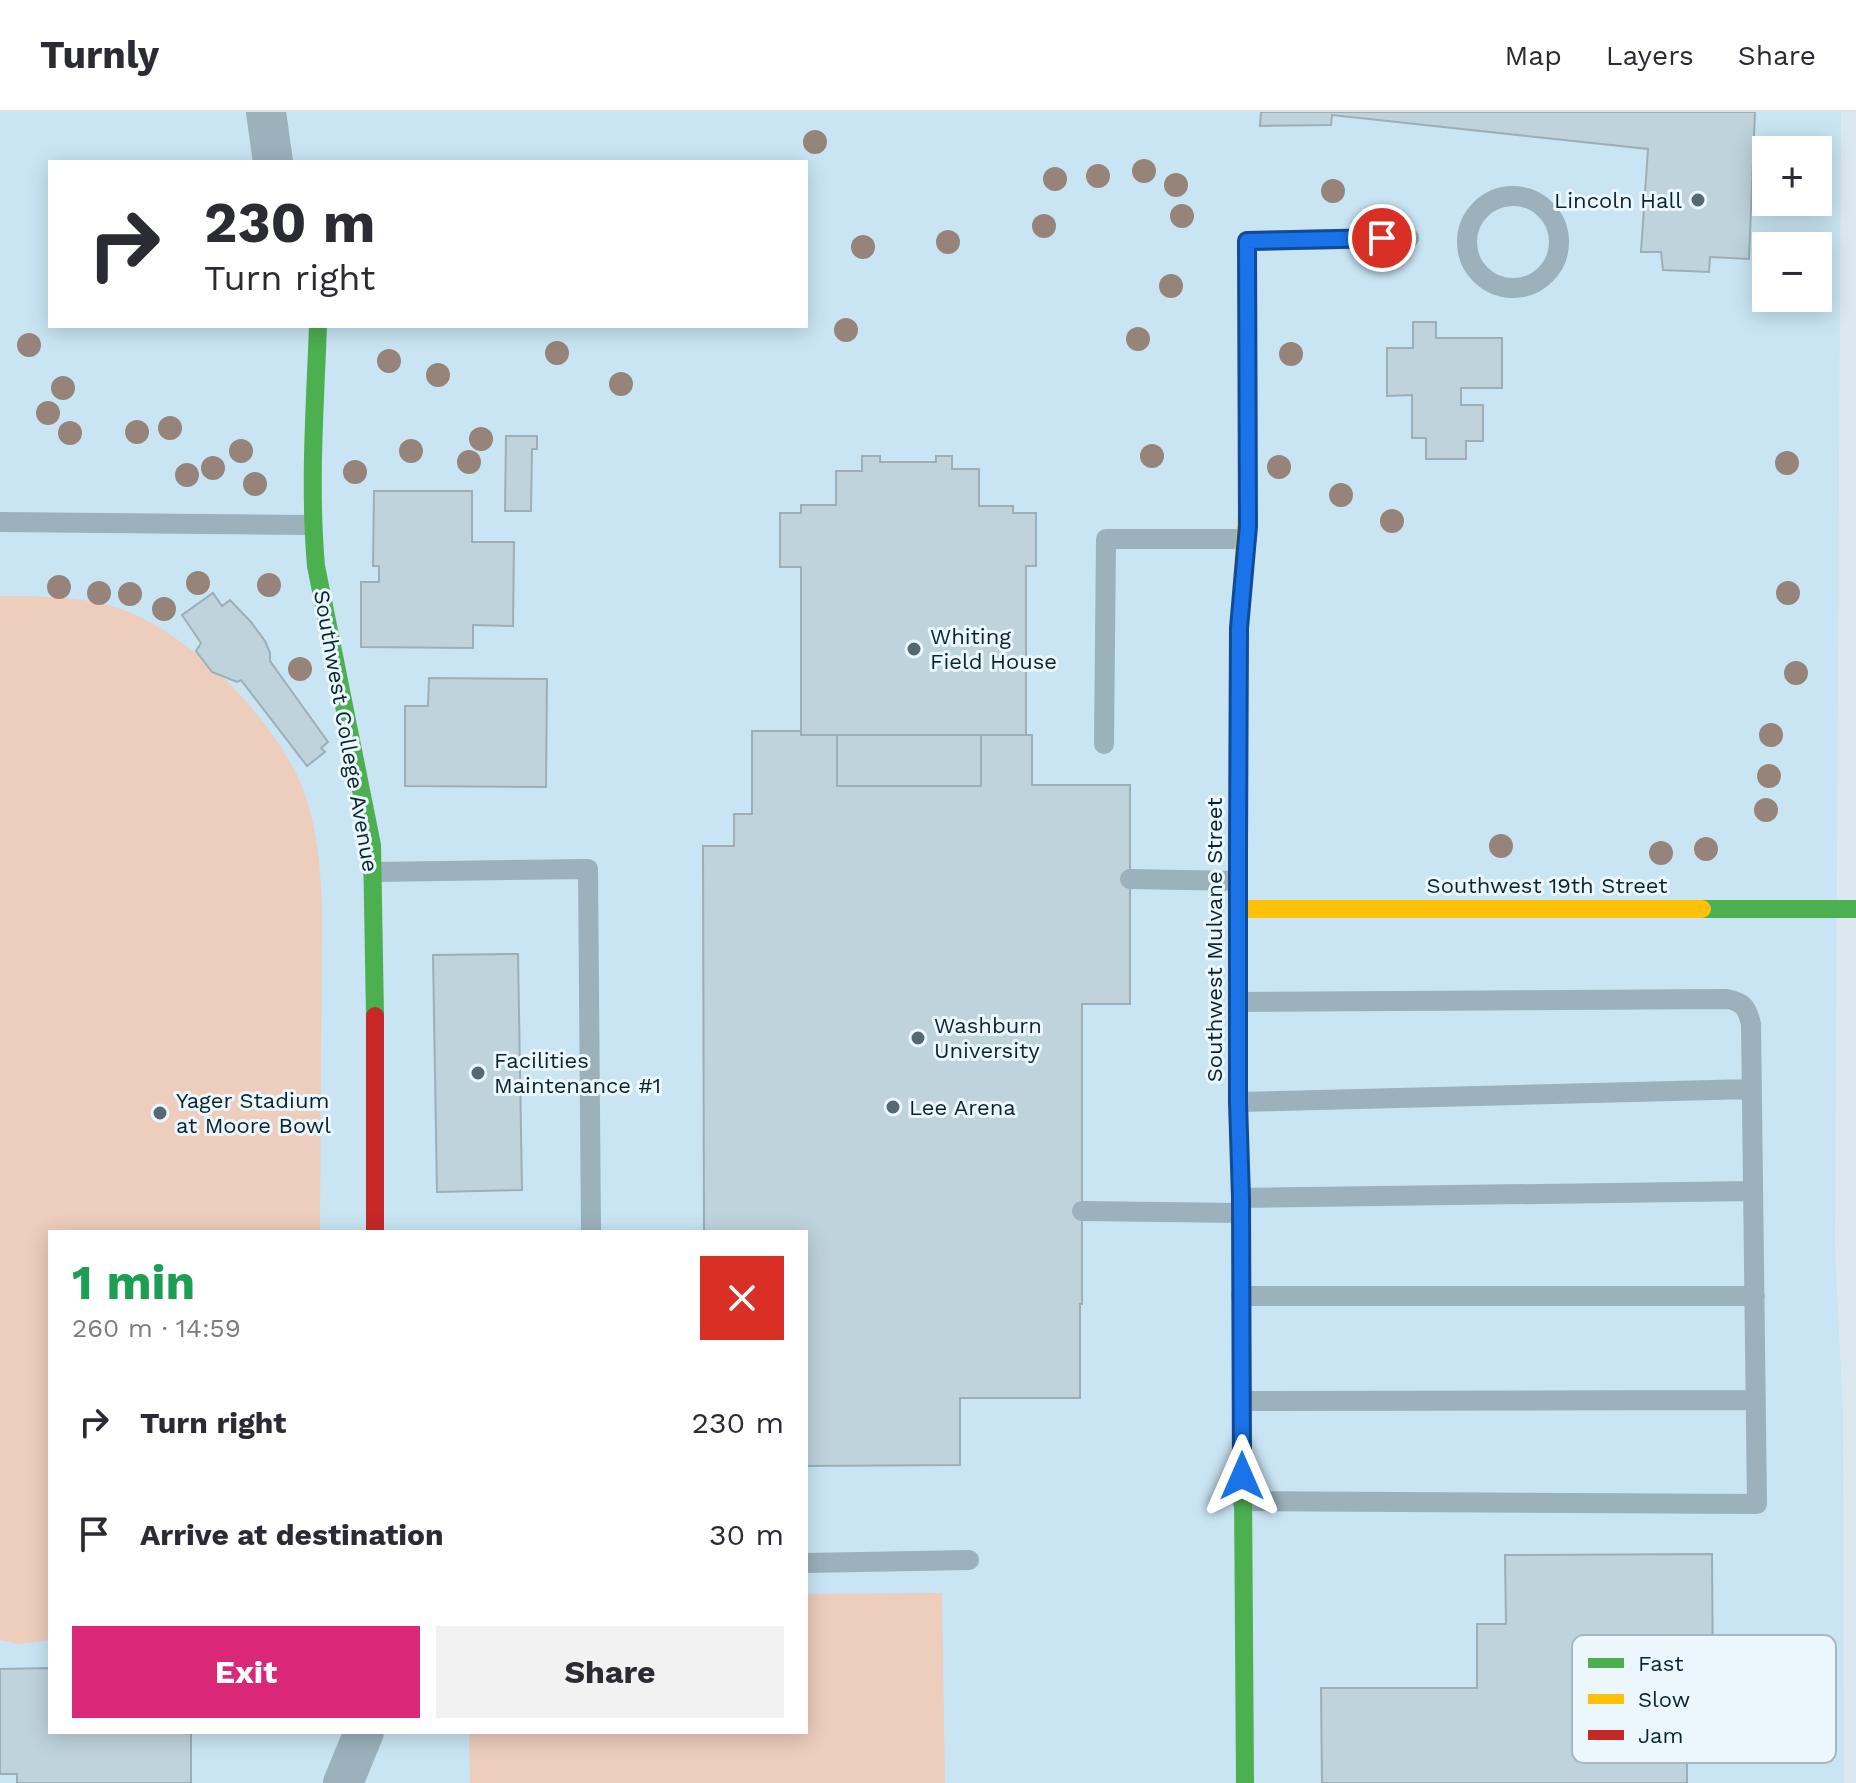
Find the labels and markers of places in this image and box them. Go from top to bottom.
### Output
place label: Lincoln Hall [1554,188,1682,213]
marker: Lincoln Hall [1689,191,1707,209]
pin [1348,204,1416,272]
place label: Whiting Field House [930,624,1057,674]
marker: Whiting Field House [905,640,923,658]
place label: Washburn University [934,1013,1042,1063]
marker: Washburn University [909,1029,927,1047]
place label: Facilities Maintenance #1 [494,1048,661,1098]
marker: Facilities Maintenance #1 [469,1064,487,1082]
place label: Yager Stadium at Moore Bowl [176,1088,331,1138]
place label: Lee Arena [909,1095,1016,1120]
marker: Lee Arena [884,1098,902,1116]
marker: Yager Stadium at Moore Bowl [151,1104,169,1122]

